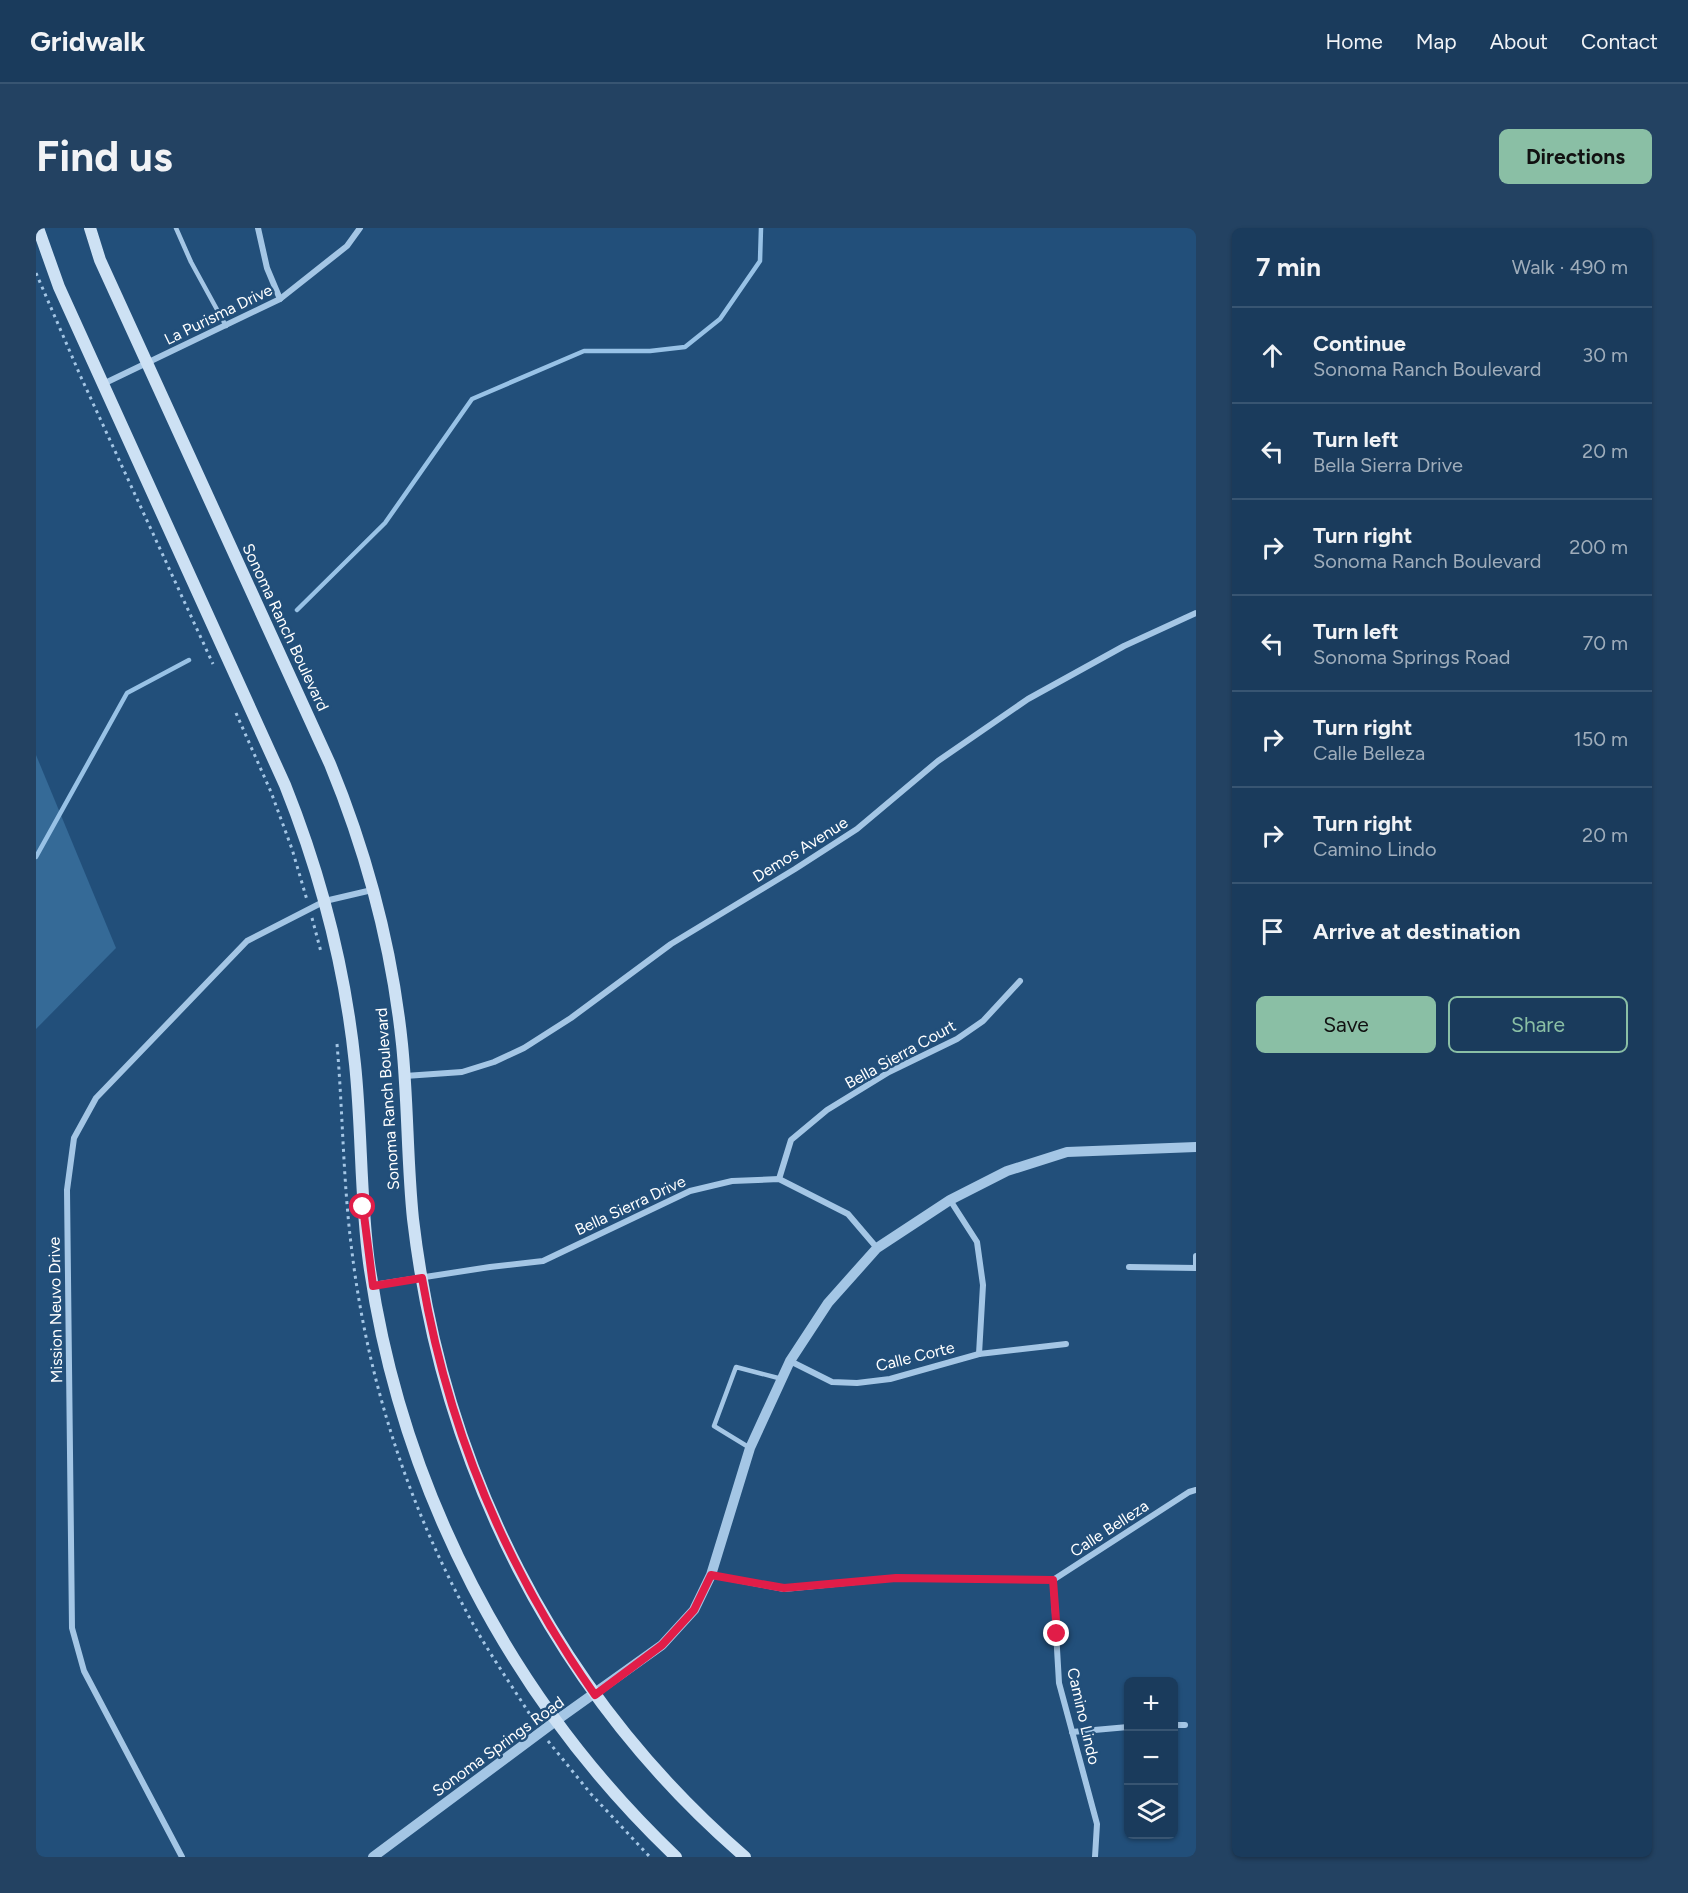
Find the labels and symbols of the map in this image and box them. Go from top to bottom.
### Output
street label: La Purisma Drive [161,280,276,349]
street label: Sonoma Ranch Boulevard [238,540,333,714]
street label: Demos Avenue [749,813,851,886]
street label: Sonoma Ranch Boulevard [372,1007,403,1191]
street label: Bella Sierra Court [841,1016,959,1093]
street label: Bella Sierra Drive [572,1171,689,1239]
route start [349,1193,375,1219]
street label: Mission Neuvo Drive [45,1236,66,1383]
street label: Calle Corte [874,1337,957,1375]
street label: Calle Belleza [1066,1496,1152,1561]
route end [1043,1620,1069,1646]
street label: Camino Lindo [1063,1666,1104,1766]
street label: Sonoma Springs Road [429,1692,568,1801]

